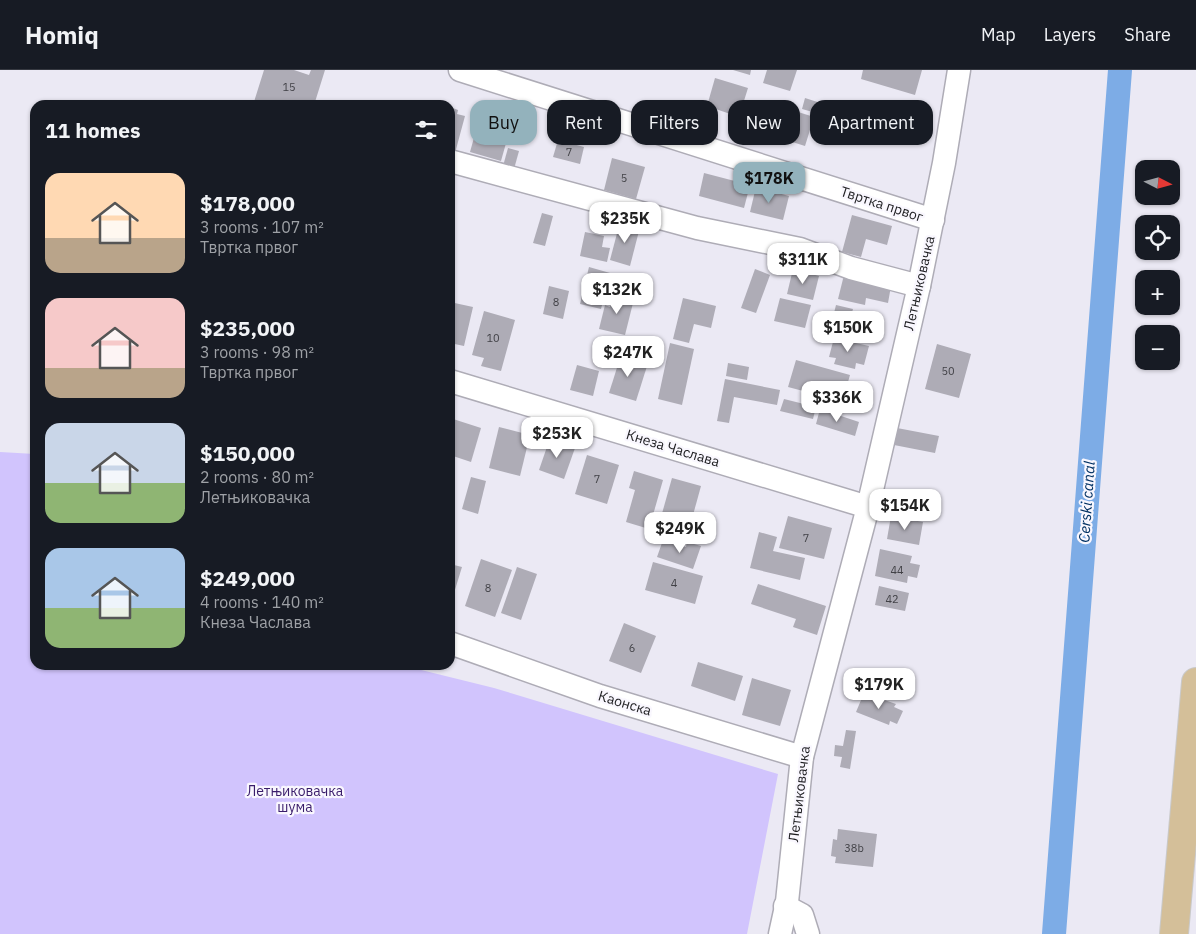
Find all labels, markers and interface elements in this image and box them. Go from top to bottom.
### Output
text: Homiq [25,19,99,51]
text: Map [981,23,1016,46]
text: Layers [1044,23,1096,46]
text: Share [1124,23,1171,46]
house number: 15 [282,80,296,94]
chip: Buy [470,100,537,145]
chip: Rent [547,100,621,145]
chip: Filters [631,100,718,145]
chip: New [728,100,800,145]
chip: Apartment [810,100,933,145]
text: 11 homes [45,116,141,144]
icon: filters [412,116,440,144]
house number: 7 [566,145,572,159]
north arrow [1135,160,1180,205]
map controls [1135,160,1180,370]
pin: $178K [734,162,804,204]
text: $178K [744,168,794,188]
house number: 5 [621,171,627,185]
street label: Твртка првог [838,182,926,226]
text: $178,000 [200,189,295,217]
icon: home [85,193,145,253]
pin: $235K [590,202,660,244]
text: $235K [600,208,650,228]
button: locate [1135,215,1180,260]
text: 3 rooms · 107 m² [200,217,324,237]
street label: Летњиковачка [899,233,939,332]
text: Твртка првог [200,237,298,257]
pin: $311K [768,242,838,285]
text: $311K [778,249,828,269]
button: + [1135,270,1180,315]
pin: $132K [582,272,652,315]
text: $132K [592,279,642,299]
house number: 8 [553,295,559,309]
pin: $150K [813,310,883,353]
text: $235,000 [200,314,295,342]
text: $150K [823,317,873,337]
icon: home [85,318,145,378]
button: − [1135,325,1180,370]
house number: 10 [486,331,500,345]
pin: $247K [593,336,663,378]
text: 3 rooms · 98 m² [200,342,314,362]
text: $247K [603,342,653,362]
text: Твртка првог [200,362,298,382]
house number: 50 [941,364,955,378]
pin: $336K [802,380,872,423]
text: $336K [812,387,862,407]
pin: $253K [522,416,592,459]
text: $253K [532,423,582,443]
street label: Кнеза Часлава [624,425,722,471]
text: $150,000 [200,439,295,467]
icon: home [85,443,145,503]
water label: Cerski canal [1074,461,1099,543]
text: 2 rooms · 80 m² [200,467,314,487]
house number: 7 [594,472,600,486]
text: Летњиковачка [200,487,310,507]
pin: $154K [870,488,940,531]
text: $154K [880,495,930,515]
pin: $249K [645,512,715,554]
text: $249K [655,518,705,538]
house number: 7 [803,531,809,545]
house number: 44 [890,563,904,577]
text: $249,000 [200,564,295,592]
icon: home [85,568,145,628]
house number: 4 [671,576,678,590]
house number: 8 [485,581,491,595]
text: 4 rooms · 140 m² [200,592,324,612]
house number: 42 [885,592,899,606]
text: Кнеза Часлава [200,612,311,632]
house number: 6 [629,641,635,655]
pin: $179K [844,668,914,710]
text: $179K [854,674,904,694]
street label: Каонска [596,686,654,720]
street label: Летњиковачка [784,744,814,843]
park label: Летњиковачка шума [247,782,344,816]
house number: 38b [844,841,864,855]

